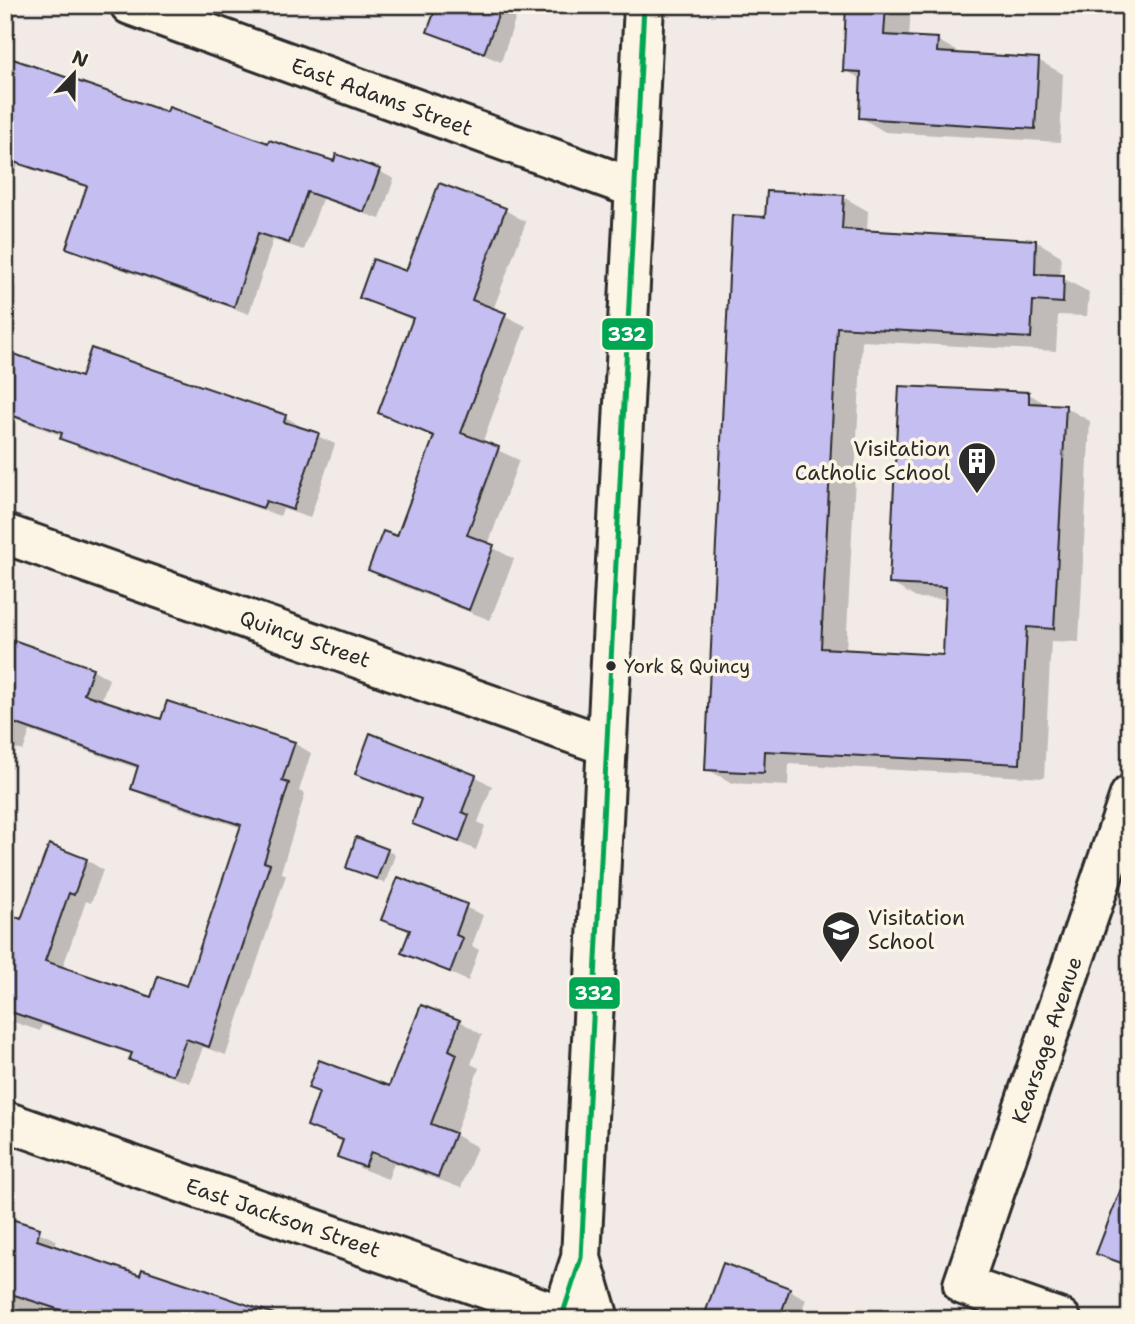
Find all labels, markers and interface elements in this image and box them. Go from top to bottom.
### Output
north arrow [38,38,108,108]
text: N [69,44,92,73]
street label: East Adams Street [287,51,477,143]
line badge: 332 [601,317,654,351]
text: 332 [608,322,646,347]
place label: Visitation Catholic School [795,435,951,487]
building icon: Visitation Catholic School [956,440,998,495]
street label: Quincy Street [236,604,374,674]
place label: York & Quincy [624,654,750,679]
marker: York & Quincy [604,659,618,673]
place label: Visitation School [868,904,965,956]
school or university icon: Visitation School [820,909,862,964]
street label: Kearsage Avenue [1005,953,1089,1127]
line badge: 332 [568,976,621,1010]
text: 332 [575,981,613,1006]
street label: East Jackson Street [182,1172,384,1264]

